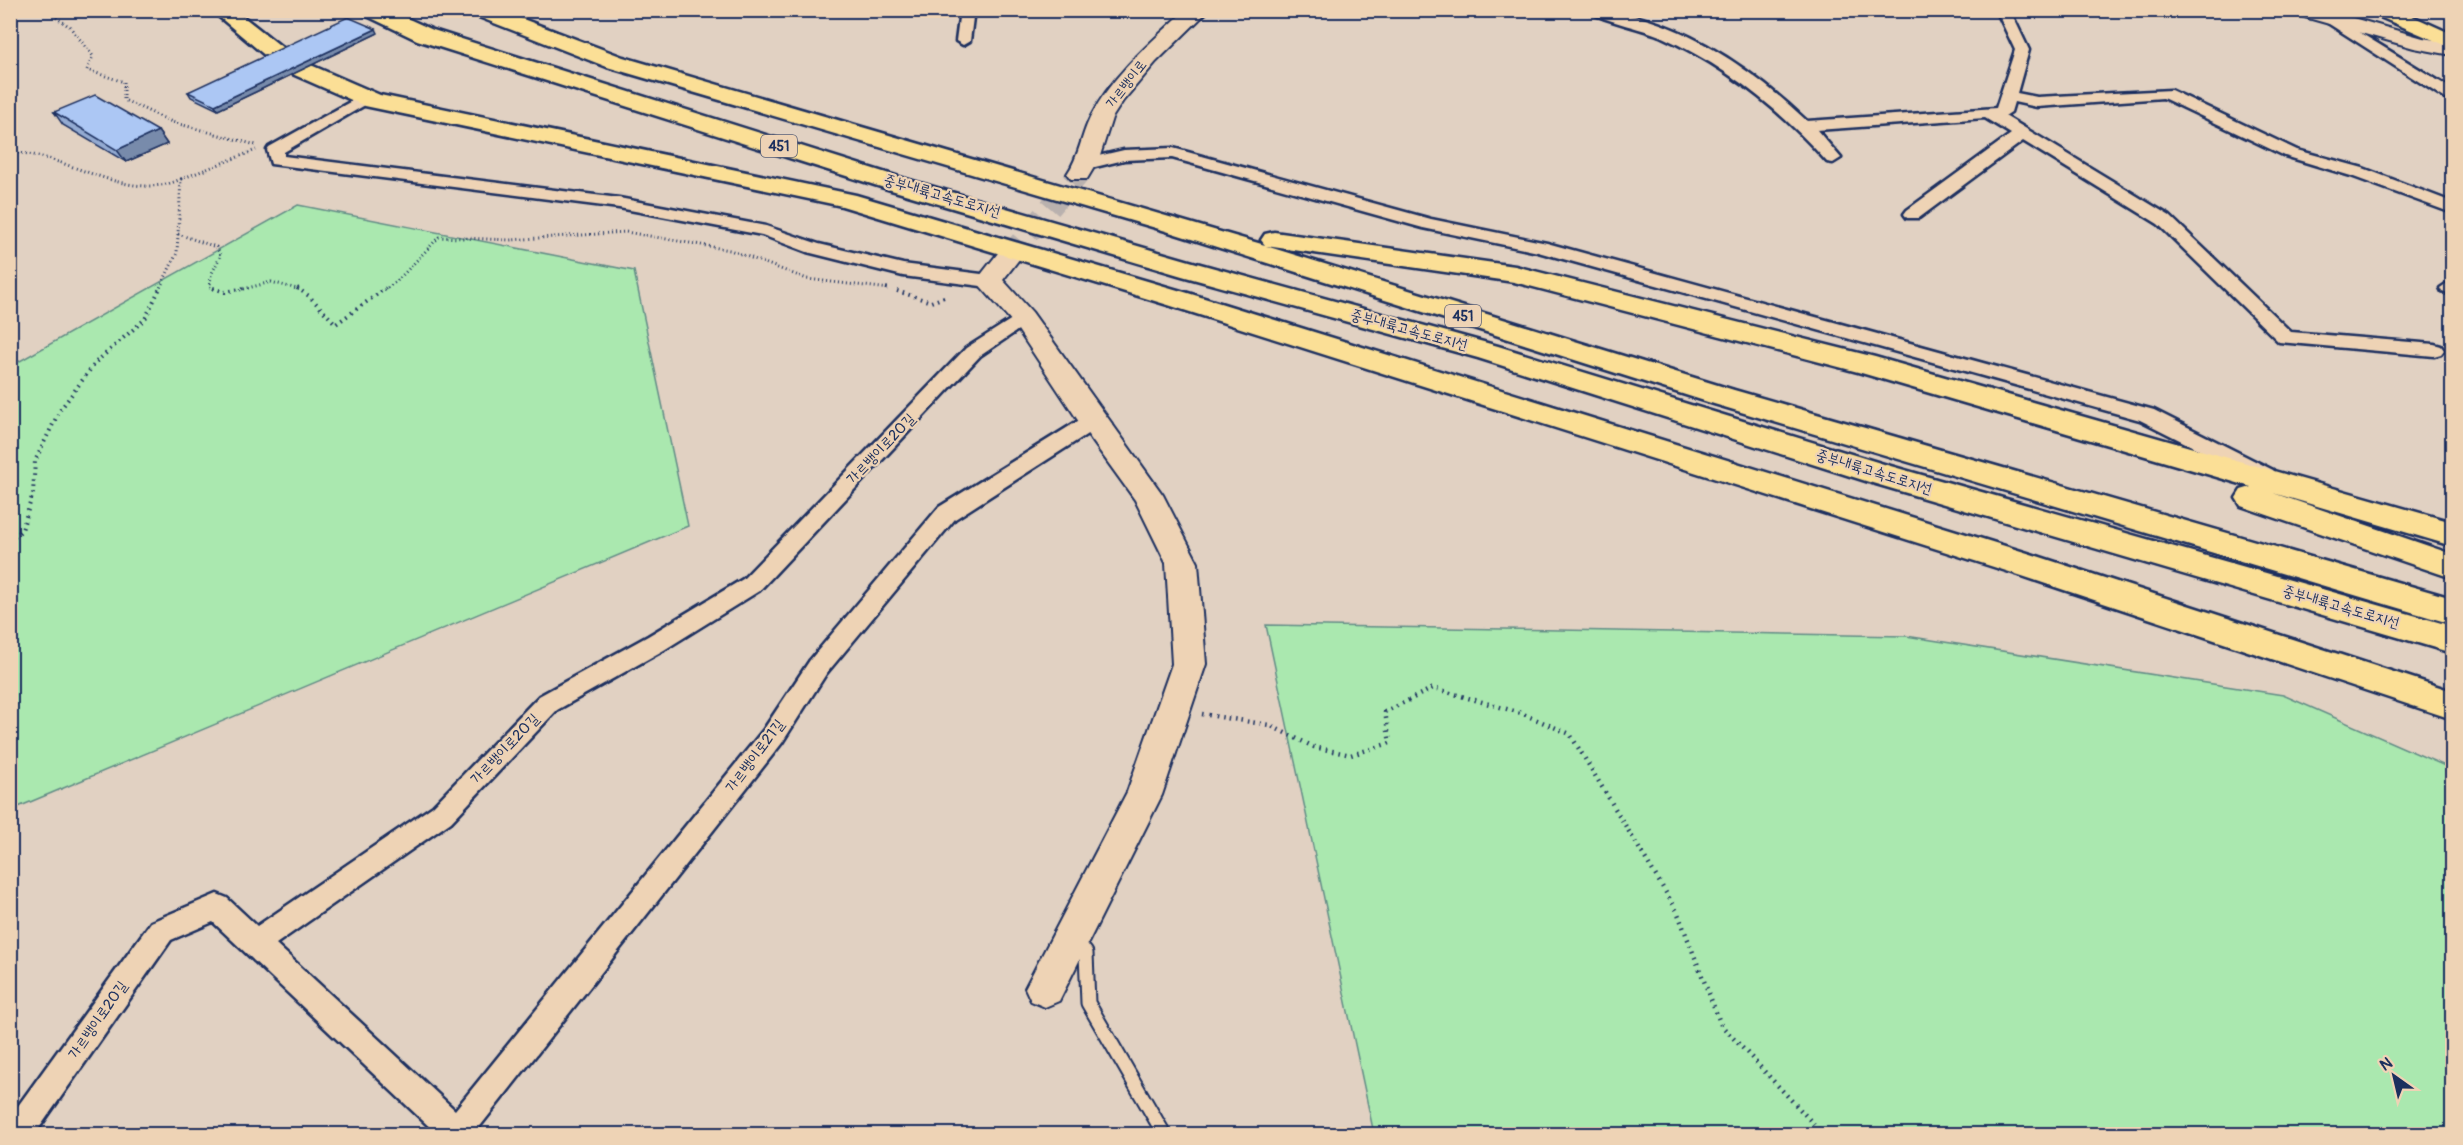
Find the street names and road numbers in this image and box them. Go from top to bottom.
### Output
street label: 가르뱅이로 [1102,57,1150,111]
road number: 451 [761,135,797,157]
street label: 중부내륙고속도로지선 [881,170,1003,222]
street label: 중부내륙고속도로지선 [1348,305,1470,355]
road number: 451 [1445,305,1481,327]
street label: 가르뱅이로20길 [843,410,919,488]
street label: 중부내륙고속도로지선 [1814,445,1934,499]
street label: 중부내륙고속도로지선 [2280,581,2402,633]
street label: 가르뱅이로20길 [467,710,543,788]
street label: 가르뱅이로21길 [721,716,789,796]
street label: 가르뱅이로20길 [64,977,132,1063]

